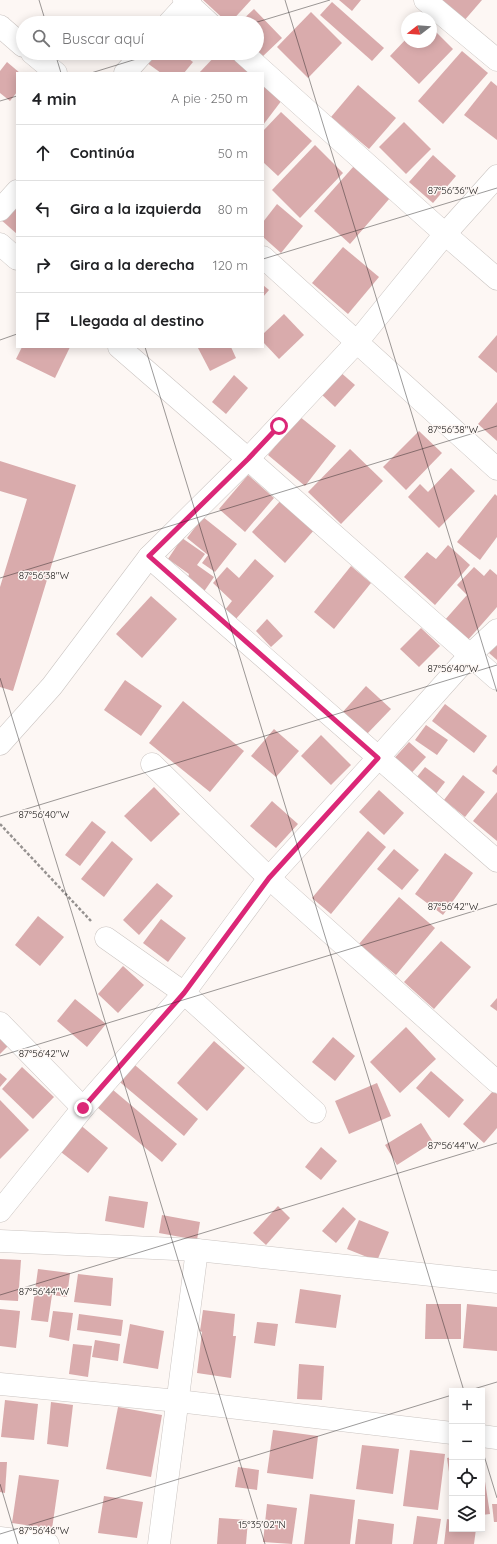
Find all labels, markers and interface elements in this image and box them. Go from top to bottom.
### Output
north arrow [401,12,437,48]
search box [16,16,264,60]
icon: search [30,27,52,49]
text: Buscar aquí [62,29,144,48]
text: 4 min [32,88,77,109]
text: A pie · 250 m [171,90,248,106]
icon: ahead [32,142,54,164]
text: Continúa [70,143,135,162]
text: 50 m [218,145,248,161]
text: 87°56'36"W [428,184,479,197]
icon: left [32,198,54,220]
text: Gira a la izquierda [70,199,202,218]
text: 80 m [218,201,248,217]
icon: right [32,254,54,276]
text: Gira a la derecha [70,255,195,274]
text: 120 m [213,257,248,273]
icon: arrive [32,310,54,332]
text: Llegada al destino [70,311,204,330]
route start [270,417,288,435]
text: 87°56'38"W [428,423,479,436]
text: 87°56'38"W [19,569,70,582]
text: 87°56'40"W [427,662,479,675]
text: 87°56'40"W [18,808,70,821]
text: 87°56'42"W [428,900,479,913]
text: 87°56'42"W [19,1047,70,1060]
route end [74,1099,92,1117]
text: 87°56'44"W [428,1139,479,1152]
text: 87°56'44"W [19,1285,70,1298]
map controls [449,1388,485,1532]
button: + [449,1388,485,1424]
button: − [449,1424,485,1460]
button: locate [449,1460,485,1496]
button: layers [449,1496,485,1532]
text: 15°35'02"N [238,1518,286,1531]
text: 87°56'46"W [19,1524,70,1537]

